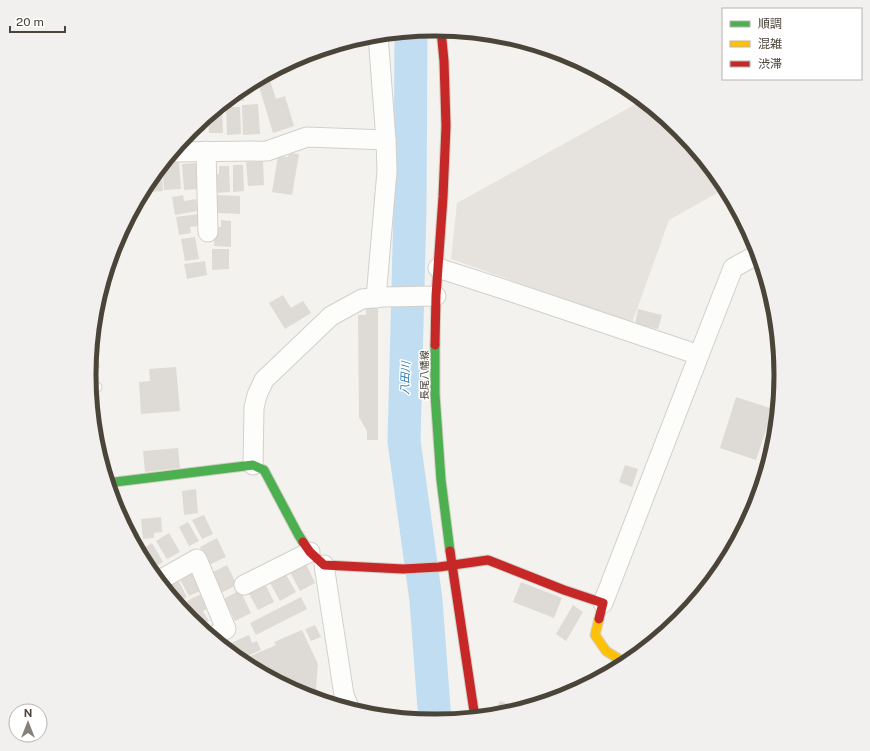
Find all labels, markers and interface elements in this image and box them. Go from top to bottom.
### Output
scale bar [10,8,65,34]
legend [722,8,862,80]
text: 20 m [16,15,44,29]
text: 順調 [758,17,782,31]
text: 混雑 [758,37,782,51]
text: 渋滞 [758,57,782,71]
street label: 長尾八幡線 [418,350,430,400]
water label: 八田川 [398,360,412,395]
north arrow [8,703,48,743]
text: N [24,707,32,719]

